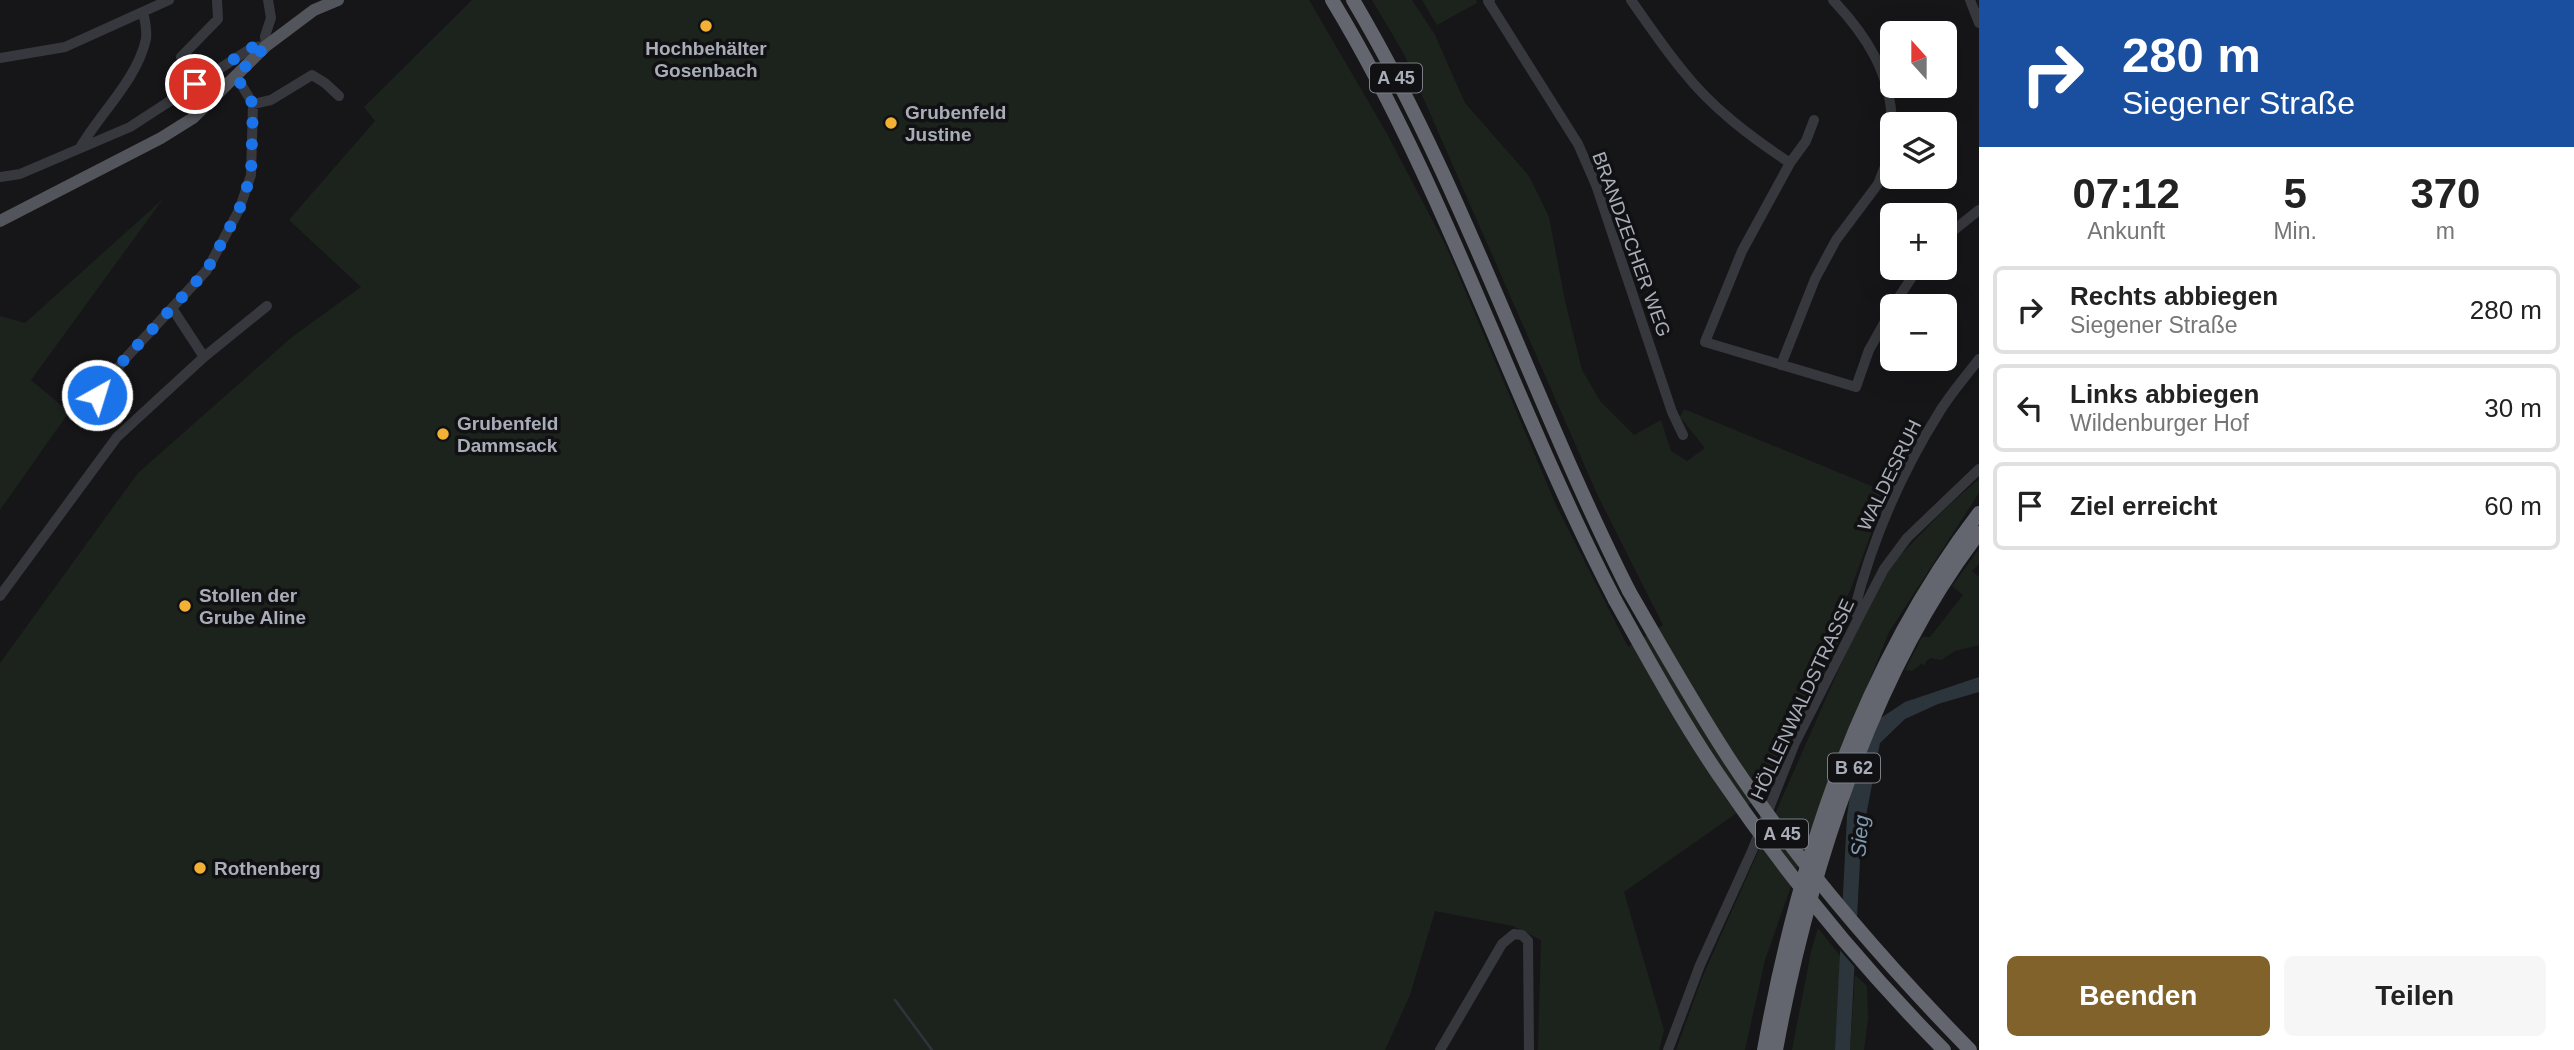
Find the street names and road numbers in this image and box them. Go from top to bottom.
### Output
road number: A 45 [1370,64,1422,92]
street label: BRANDZECHER WEG [1588,149,1675,340]
street label: WALDESRUH [1854,416,1925,534]
street label: HÖLLENWALDSTRASSE [1747,596,1858,803]
road number: B 62 [1828,754,1880,782]
road number: A 45 [1756,820,1808,848]

